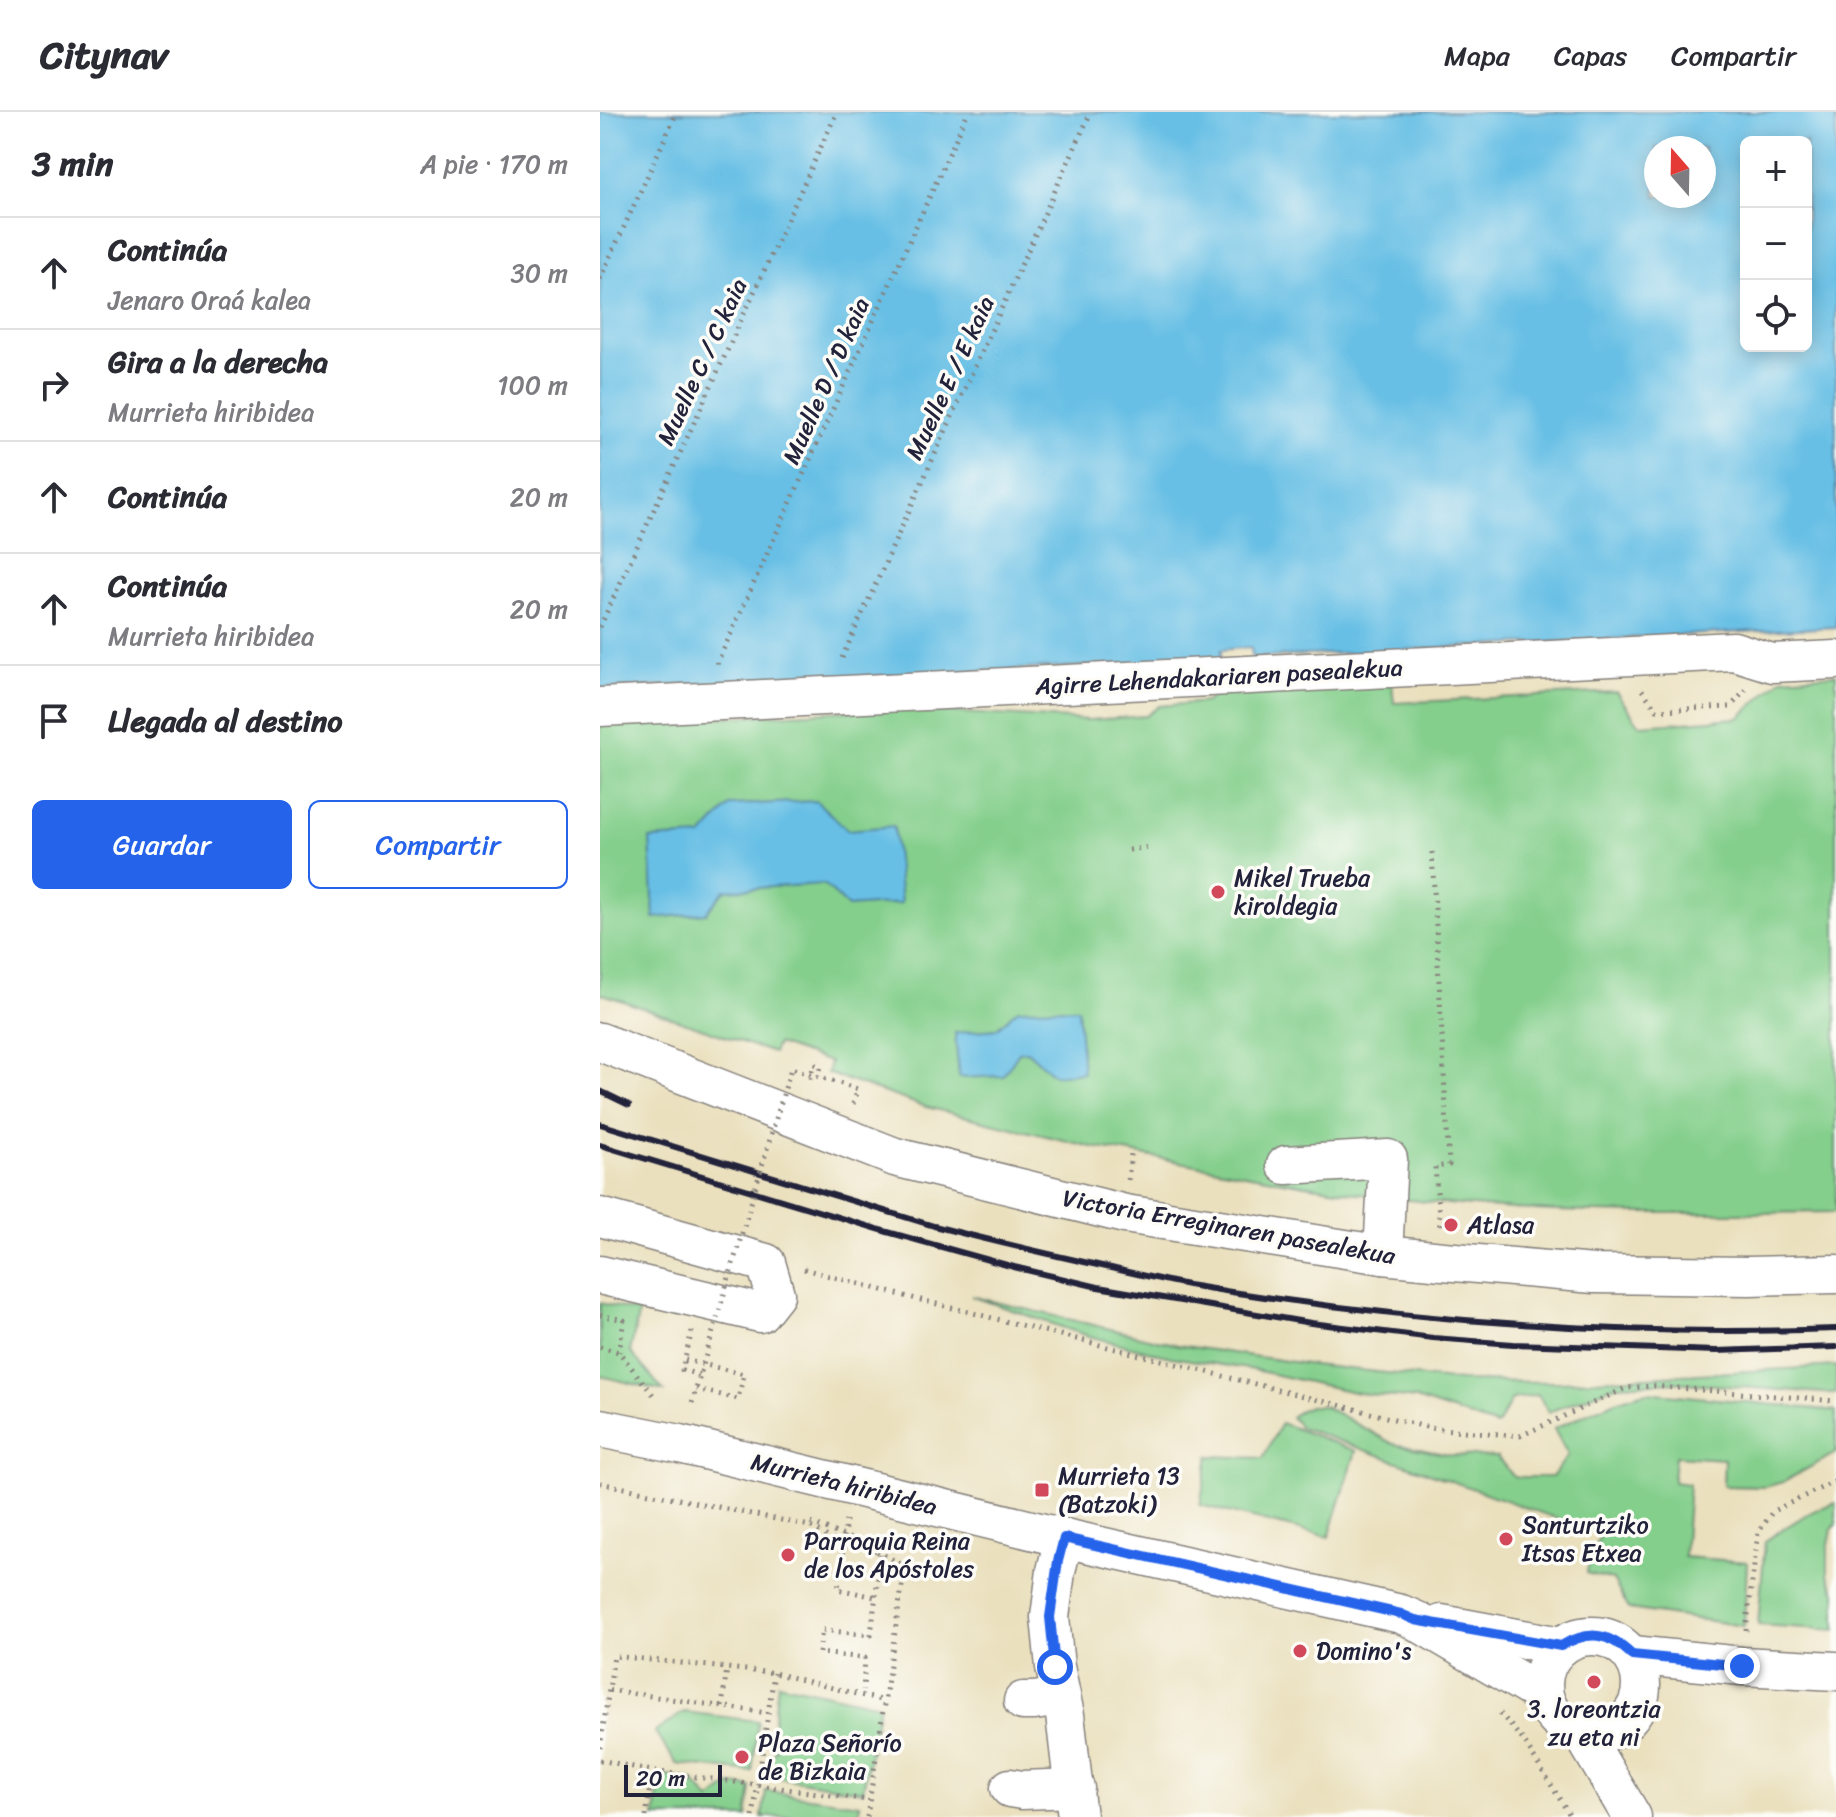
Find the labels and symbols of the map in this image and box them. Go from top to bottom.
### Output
north arrow [1644,136,1716,208]
street label: Muelle C / C kaia [645,271,759,453]
street label: Muelle E / E kaia [894,289,1006,467]
street label: Muelle D / D kaia [770,291,882,471]
street label: Agirre Lehendakariaren pasealekua [1033,646,1404,708]
place label: Mikel Trueba kiroldegia [1234,857,1371,927]
marker: Mikel Trueba kiroldegia [1209,883,1227,901]
street label: Victoria Erreginaren pasealekua [1059,1177,1400,1277]
place label: Atlasa [1466,1204,1535,1246]
marker: Atlasa [1442,1216,1460,1234]
street label: Murrieta hiribidea [747,1441,941,1527]
place label: Murrieta 13 (Batzoki) [1058,1455,1180,1525]
marker: Murrieta 13 (Batzoki) [1033,1481,1051,1499]
place label: Santurtziko Itsas Etxea [1521,1504,1649,1574]
place label: Parroquia Reina de los Apóstoles [804,1520,974,1590]
marker: Santurtziko Itsas Etxea [1497,1530,1515,1548]
marker: Parroquia Reina de los Apóstoles [779,1546,797,1564]
place label: Domino's [1316,1630,1411,1672]
marker: Domino's [1291,1642,1309,1660]
route end [1724,1648,1760,1684]
route start [1037,1649,1073,1685]
marker: 3. loreontzia zu eta ni [1585,1673,1603,1691]
place label: 3. loreontzia zu eta ni [1527,1688,1662,1758]
place label: Plaza Señorío de Bizkaia [758,1722,902,1792]
marker: Plaza Señorío de Bizkaia [733,1748,751,1766]
scale bar [624,1761,722,1797]

